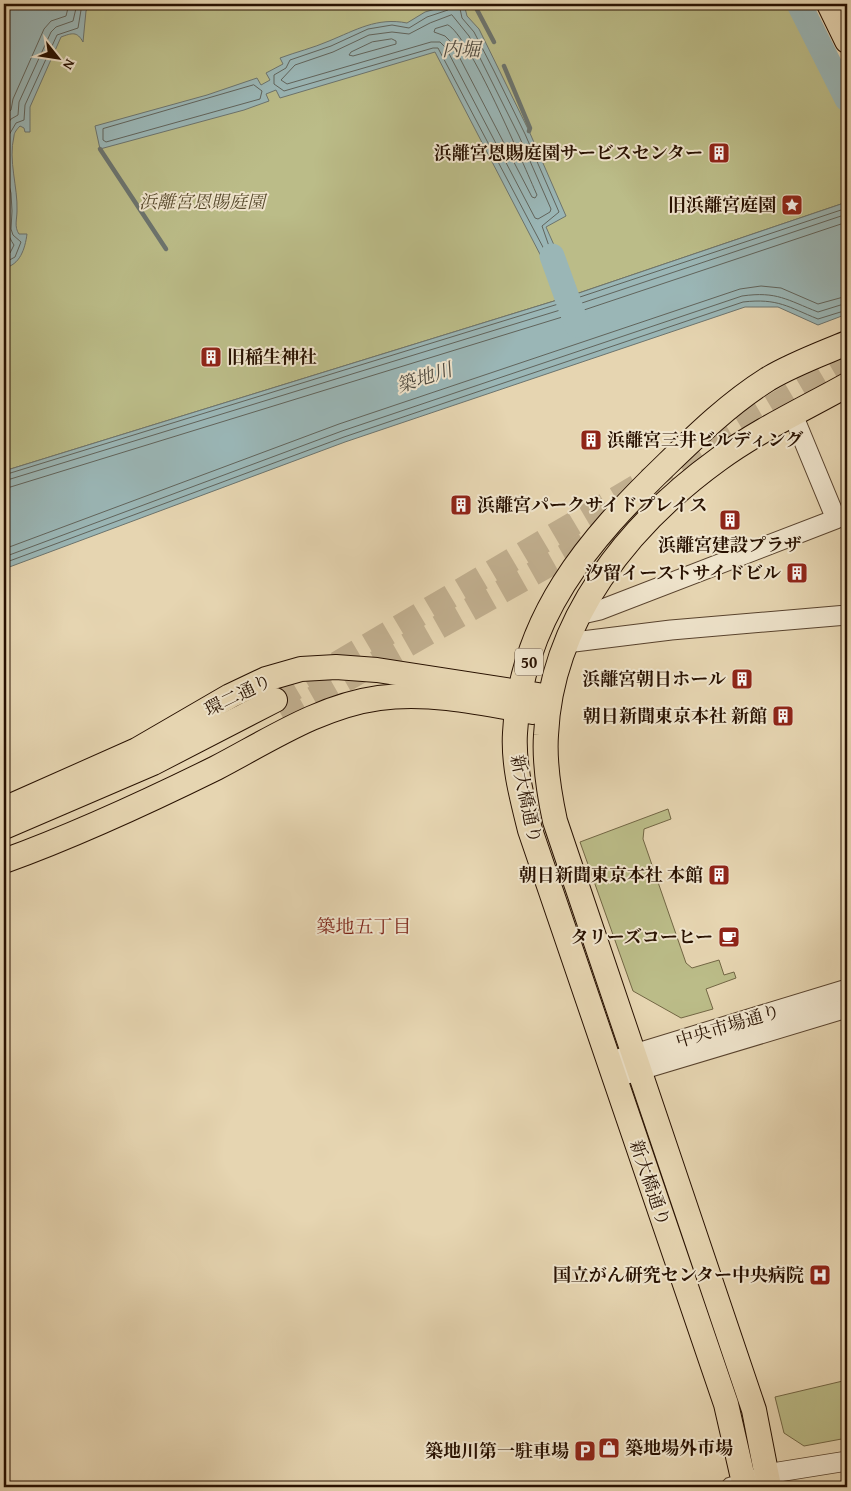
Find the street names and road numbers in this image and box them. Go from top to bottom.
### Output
road number: 50 [515,649,543,676]
street label: 環二通り [200,667,276,722]
street label: 新大橋通り [504,752,549,846]
street label: 中央市場通り [672,997,783,1054]
street label: 新大橋通り [623,1136,678,1230]

